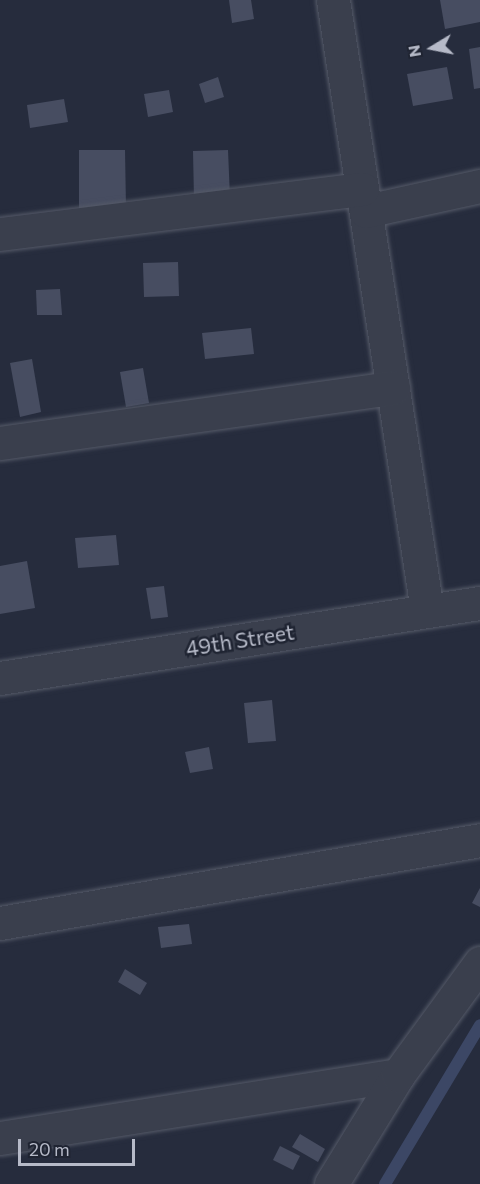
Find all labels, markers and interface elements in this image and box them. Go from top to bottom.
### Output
north arrow [402,18,462,78]
text: N [403,44,424,59]
street label: 49th Street [184,619,296,661]
scale bar [21,1127,138,1165]
text: 20 m [29,1138,70,1160]

